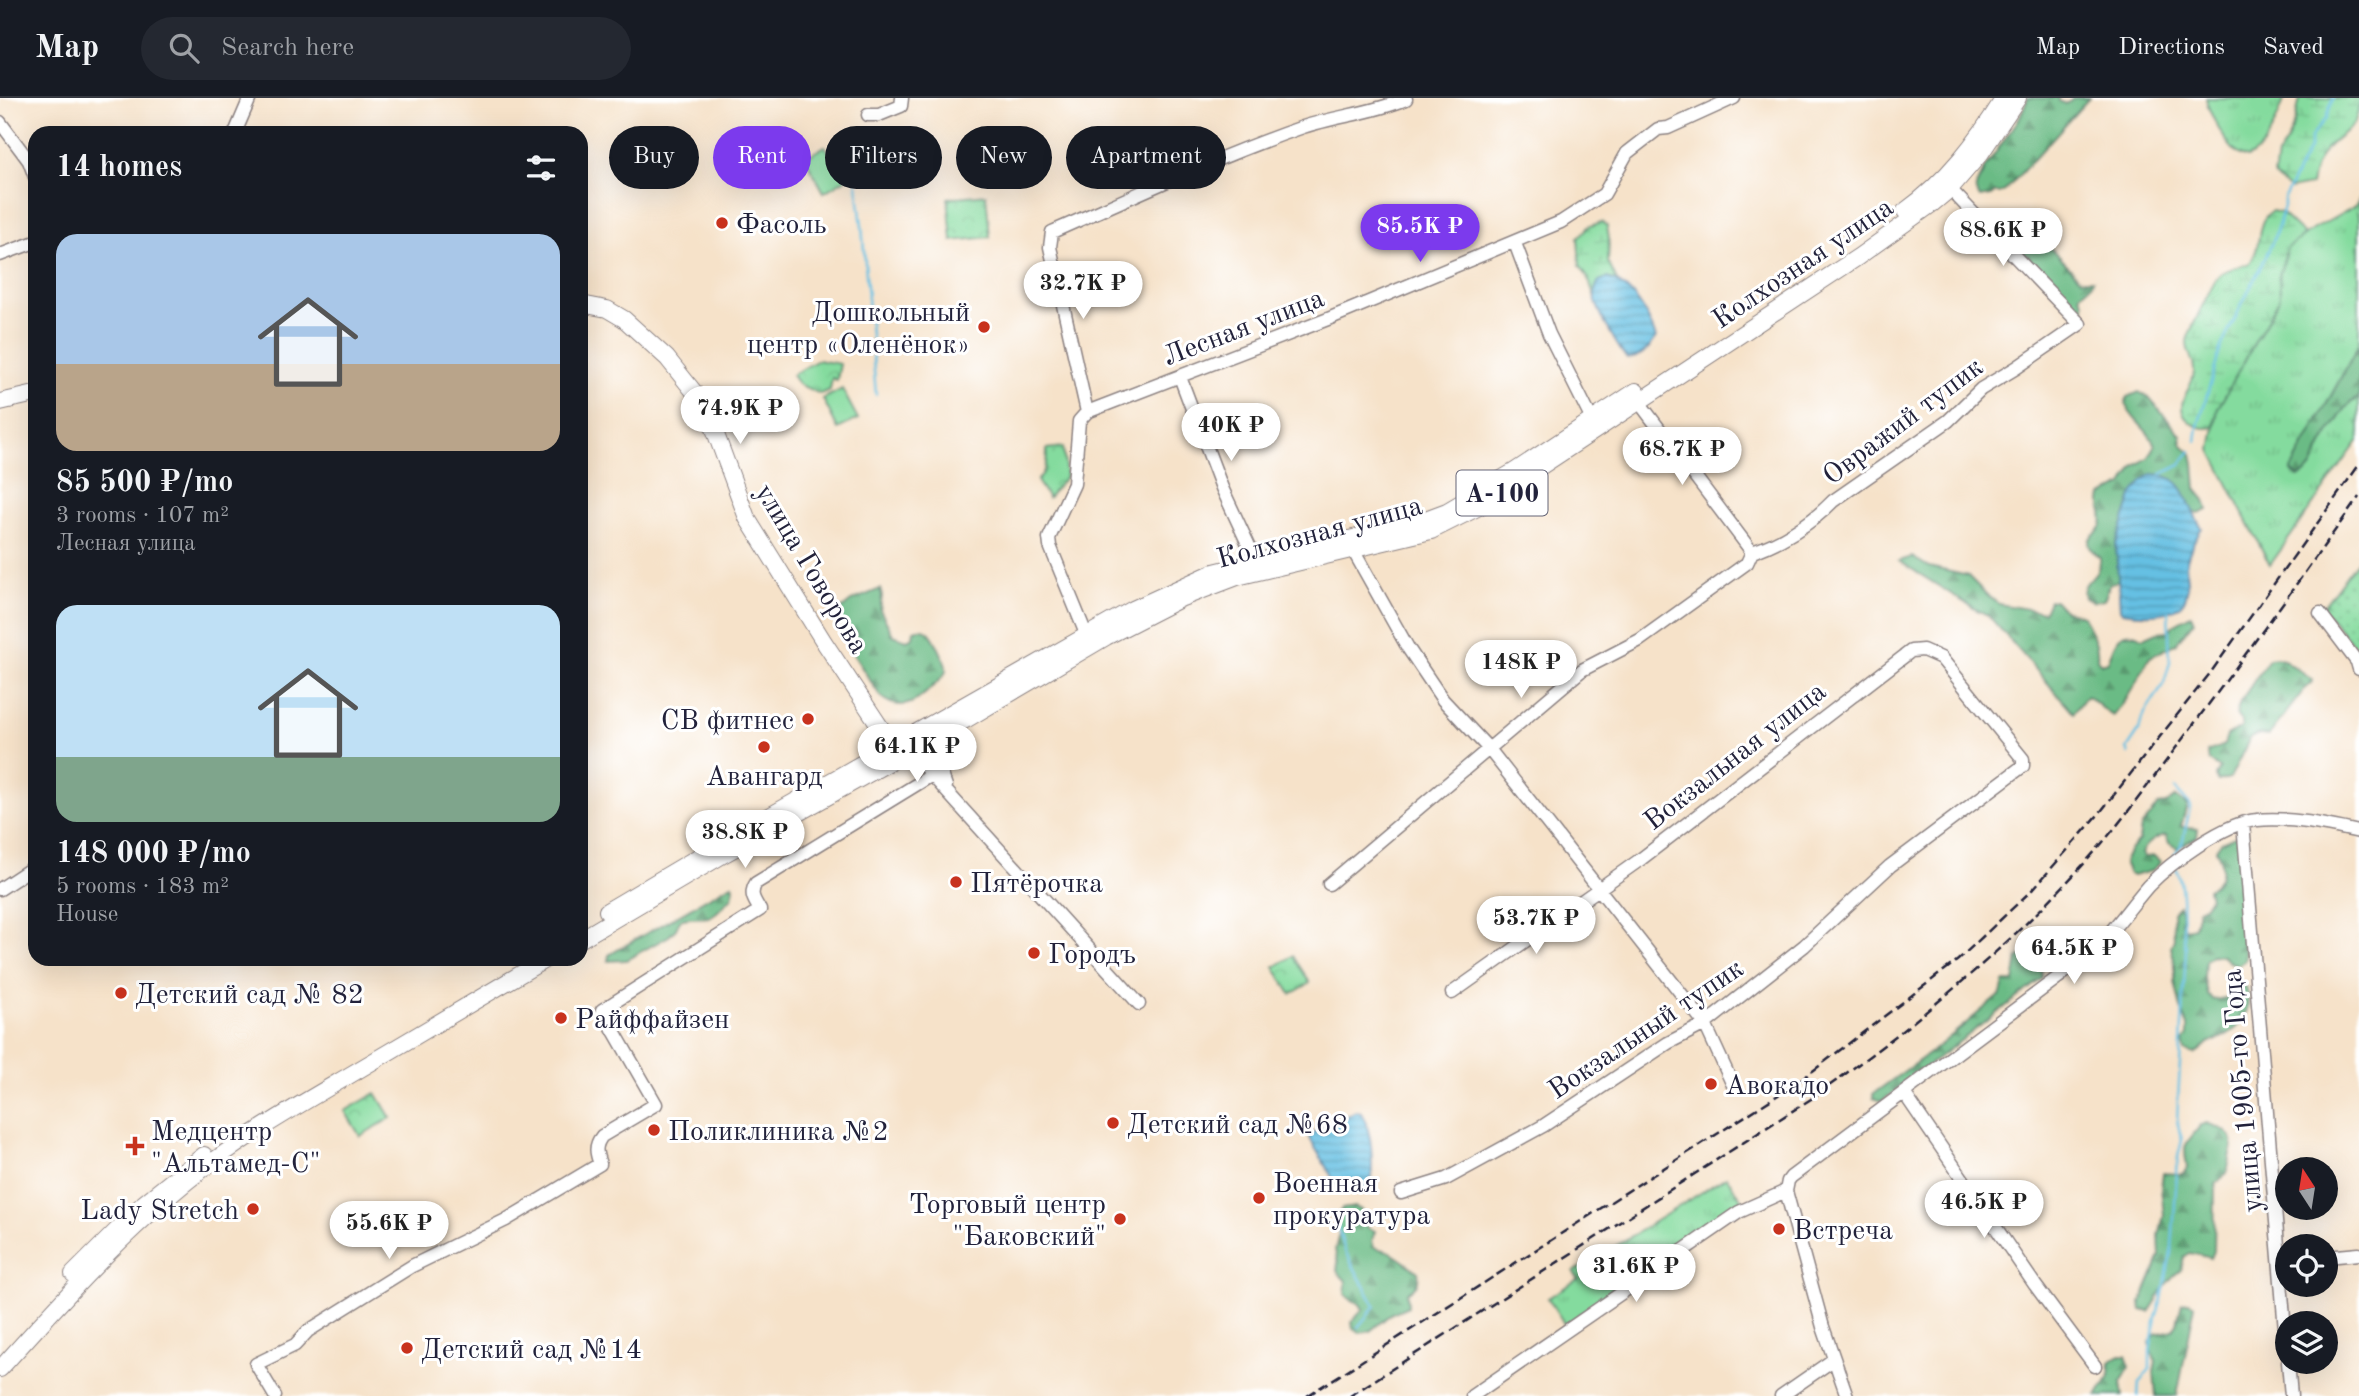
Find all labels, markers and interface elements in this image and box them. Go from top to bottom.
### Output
search box [141,17,631,80]
icon: search [165,29,203,67]
text: Map [35,32,99,65]
text: Search here [221,35,354,61]
text: Map [2036,36,2080,60]
text: Directions [2118,36,2225,60]
text: Saved [2263,36,2324,60]
chip: Buy [609,126,699,189]
chip: Rent [713,126,811,189]
chip: Filters [825,126,942,189]
chip: New [956,126,1052,189]
chip: Apartment [1066,126,1226,189]
icon: filters [522,149,560,187]
text: 14 homes [56,153,182,183]
street label: Колхозная улица [1708,194,1899,335]
pin: 85.5K ₽ [1355,204,1485,264]
pin: 88.6K ₽ [1938,208,2068,268]
place label: Фасоль [736,212,827,240]
marker: Фасоль [714,215,730,231]
text: 85.5K ₽ [1377,215,1463,238]
text: 88.6K ₽ [1960,219,2046,242]
pin: 32.7K ₽ [1018,262,1148,321]
text: 32.7K ₽ [1040,272,1126,295]
icon: home [245,279,371,405]
street label: Лесная улица [1160,285,1329,372]
place label: Дошкольный центр «Оленёнок» [747,300,970,360]
marker: Дошкольный центр «Оленёнок» [976,319,992,335]
street label: Овражий тупик [1819,353,1989,491]
pin: 74.9K ₽ [675,386,805,446]
text: 74.9K ₽ [697,397,783,420]
pin: 40K ₽ [1182,404,1280,463]
text: 40K ₽ [1198,414,1264,437]
pin: 68.7K ₽ [1617,428,1747,487]
text: 68.7K ₽ [1639,438,1725,461]
text: 85 500 ₽/mo [56,468,233,498]
road number: А-100 [1456,470,1548,516]
street label: улица Говорова [749,480,872,659]
street label: Колхозная улица [1214,493,1426,575]
text: 3 rooms · 107 m² [56,504,229,527]
text: Лесная улица [56,532,196,555]
pin: 148K ₽ [1464,640,1578,700]
icon: home [245,650,371,776]
text: 148K ₽ [1481,651,1561,674]
street label: Вокзальная улица [1640,678,1832,837]
place label: СВ фитнес [661,708,794,736]
marker: СВ фитнес [800,711,816,727]
pin: 64.1K ₽ [852,724,982,784]
text: 64.1K ₽ [874,735,960,758]
marker: Авангард [756,739,772,755]
place label: Авангард [706,764,823,792]
pin: 38.8K ₽ [680,810,810,870]
text: 38.8K ₽ [702,821,788,844]
text: 148 000 ₽/mo [56,839,251,869]
place label: Пятёрочка [970,871,1103,899]
marker: Пятёрочка [948,874,964,890]
text: 5 rooms · 183 m² [56,875,229,898]
pin: 53.7K ₽ [1471,896,1601,956]
text: House [56,903,118,926]
text: 53.7K ₽ [1493,907,1579,930]
pin: 64.5K ₽ [2009,926,2139,986]
text: 64.5K ₽ [2031,937,2117,960]
place label: Городъ [1048,942,1136,970]
marker: Городъ [1026,945,1042,961]
street label: Вокзальный тупик [1544,955,1749,1106]
street label: улица 1905-го Года [2219,968,2269,1214]
place label: Детский сад № 82 [135,982,364,1010]
marker: Детский сад № 82 [113,985,129,1001]
place label: Райффайзен [575,1007,729,1035]
marker: Райффайзен [553,1010,569,1026]
place label: Авокадо [1725,1073,1829,1101]
marker: Авокадо [1703,1076,1719,1092]
place label: Детский сад №68 [1127,1112,1348,1140]
marker: Детский сад №68 [1105,1115,1121,1131]
place label: Медцентр "Альтамед-С" [151,1119,321,1179]
place label: Поликлиника №2 [668,1119,889,1147]
marker: Поликлиника №2 [646,1122,662,1138]
marker: Медцентр "Альтамед-С" [125,1136,145,1156]
north arrow [2275,1157,2338,1220]
map controls [2275,1157,2338,1374]
place label: Военная прокуратура [1273,1171,1431,1231]
pin: 46.5K ₽ [1919,1180,2049,1240]
marker: Военная прокуратура [1251,1190,1267,1206]
text: 46.5K ₽ [1941,1191,2027,1214]
place label: Торговый центр "Баковский" [909,1192,1106,1252]
place label: Lady Stretch [80,1198,239,1226]
marker: Lady Stretch [245,1201,261,1217]
pin: 55.6K ₽ [324,1202,454,1261]
marker: Торговый центр "Баковский" [1112,1211,1128,1227]
text: 55.6K ₽ [346,1212,432,1235]
place label: Встреча [1793,1218,1893,1246]
marker: Встреча [1771,1221,1787,1237]
button: locate [2275,1234,2338,1297]
pin: 31.6K ₽ [1571,1244,1701,1304]
text: 31.6K ₽ [1593,1255,1679,1278]
button: layers [2275,1311,2338,1374]
place label: Детский сад №14 [421,1337,642,1365]
marker: Детский сад №14 [399,1340,415,1356]

